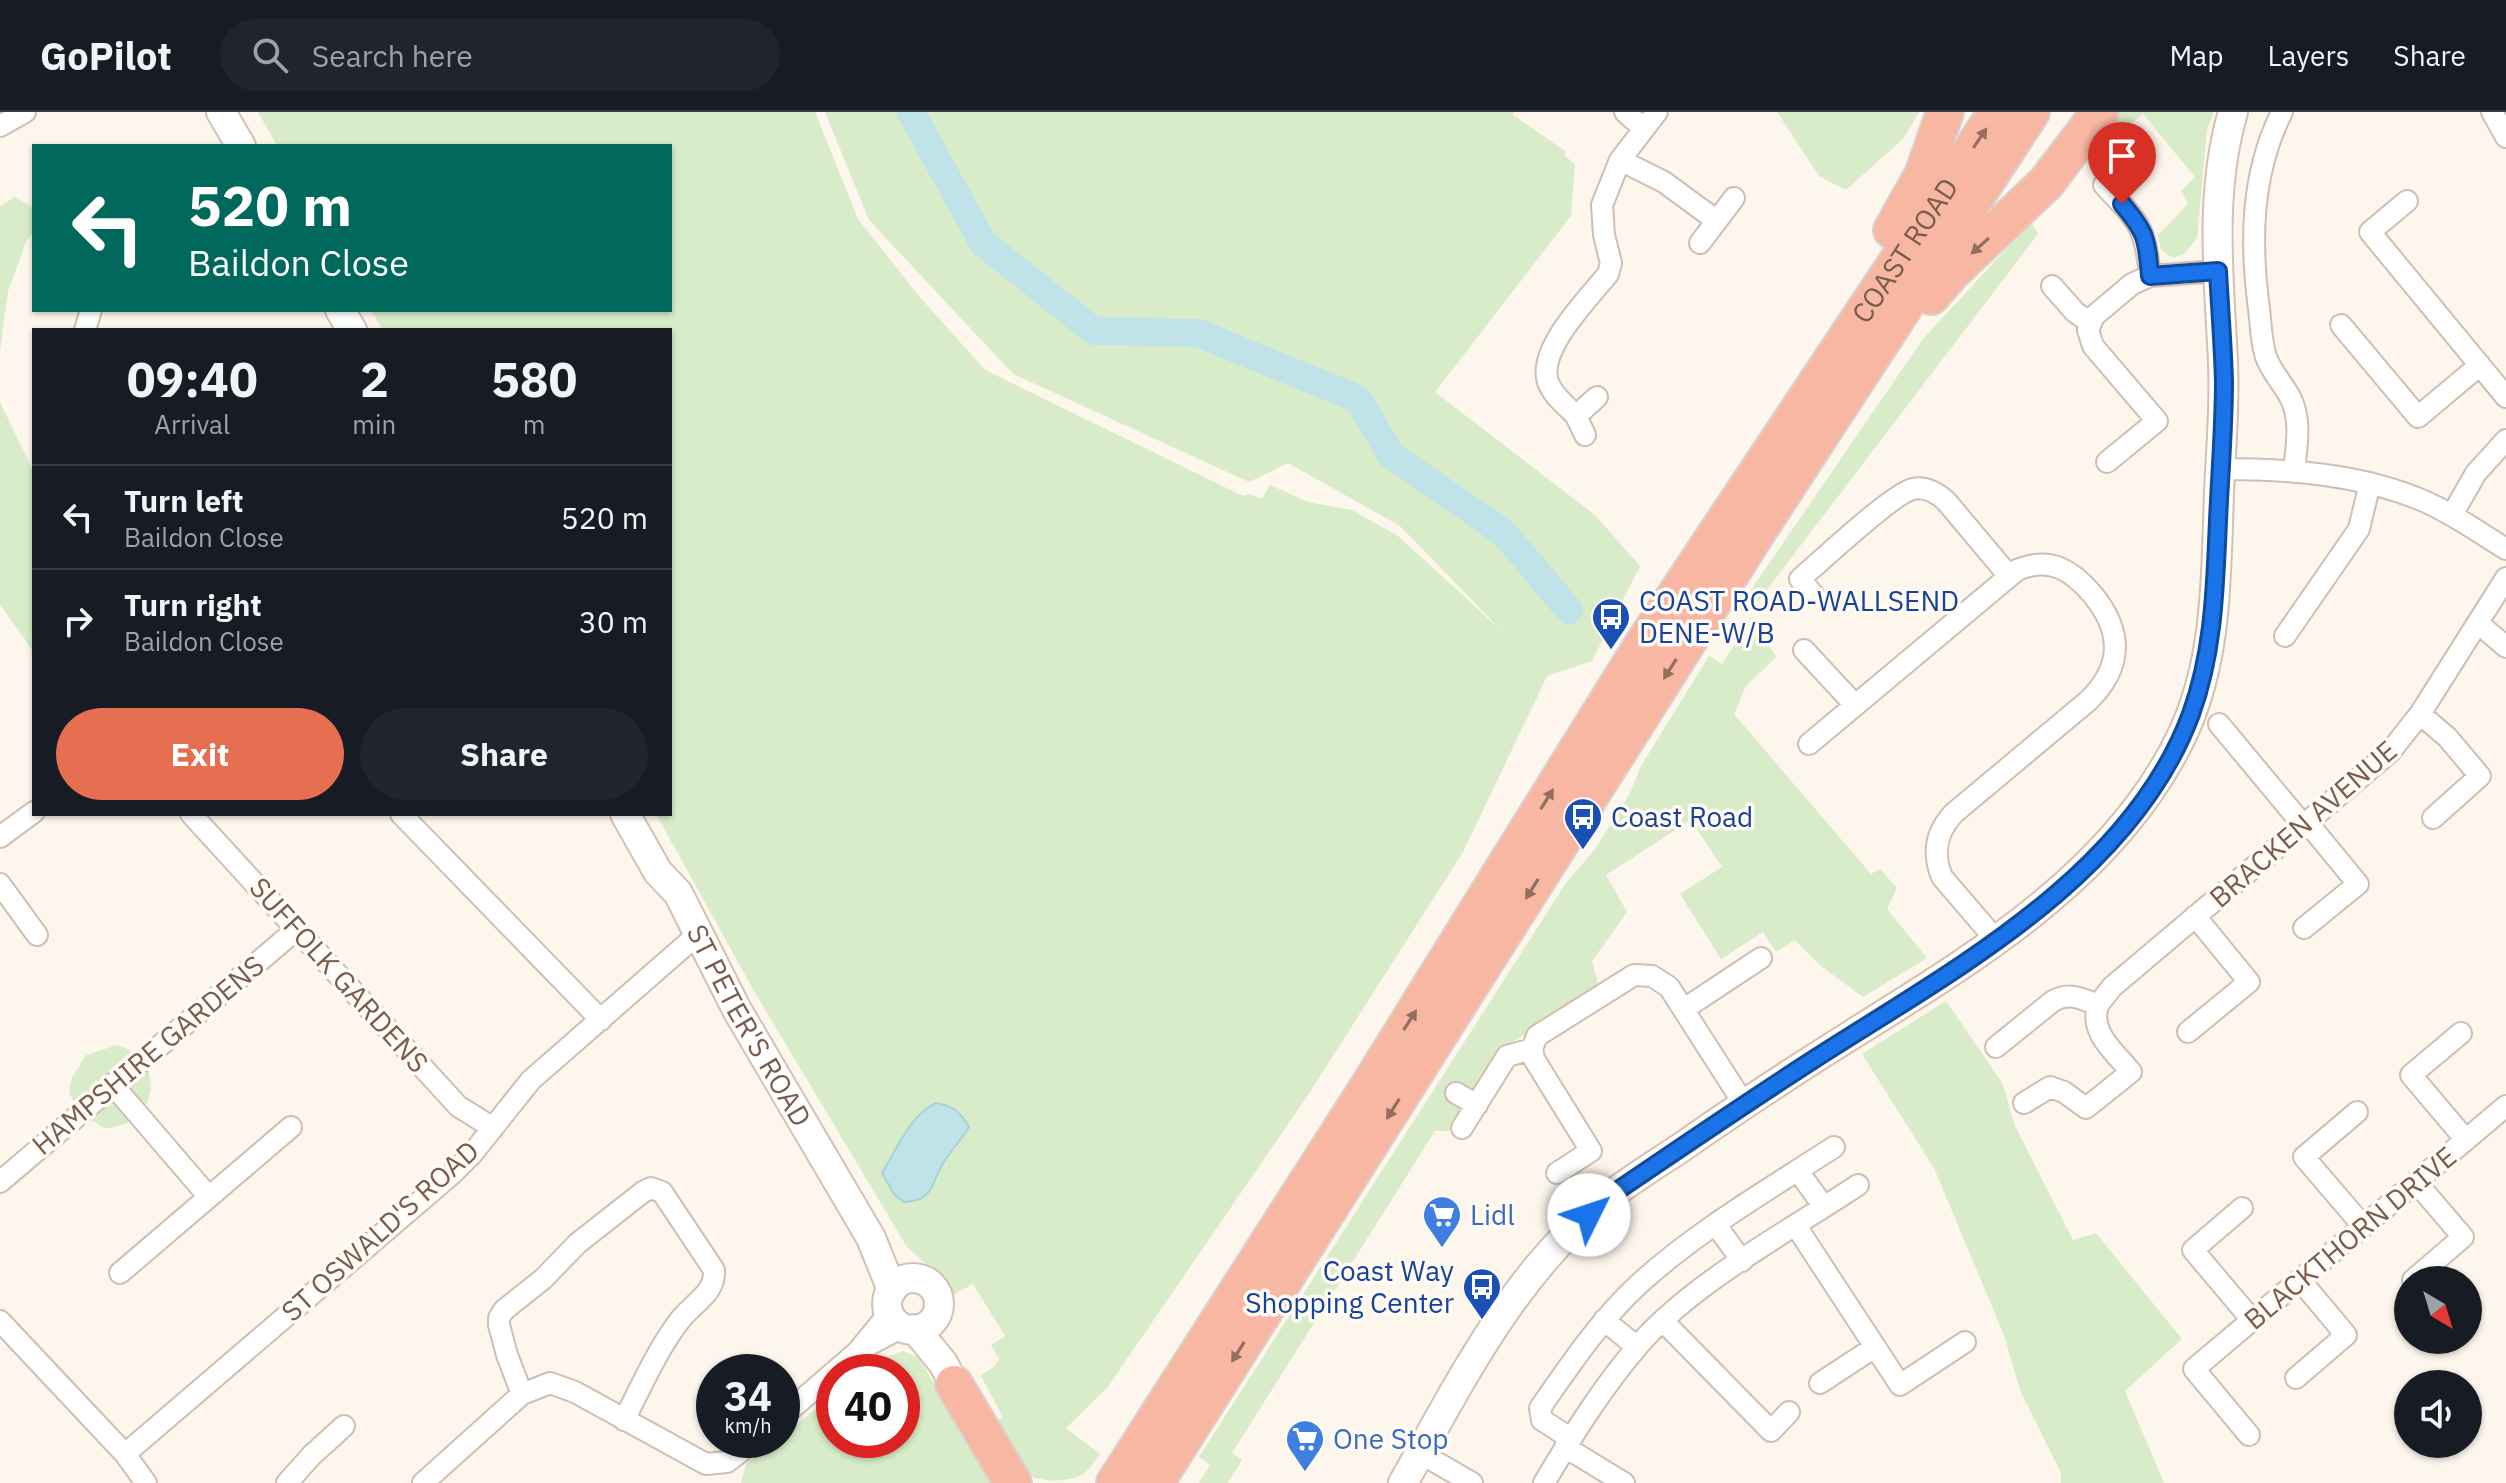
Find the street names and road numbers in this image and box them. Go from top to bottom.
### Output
street label: COAST ROAD [1843,171,1966,330]
street label: BRACKEN AVENUE [2201,732,2404,915]
street label: SUFFOLK GARDENS [242,869,437,1080]
street label: ST PETER'S ROAD [679,918,820,1133]
street label: HAMPSHIRE GARDENS [24,947,271,1163]
street label: ST OSWALD'S ROAD [273,1132,486,1329]
street label: BLACKTHORN DRIVE [2236,1138,2464,1337]

